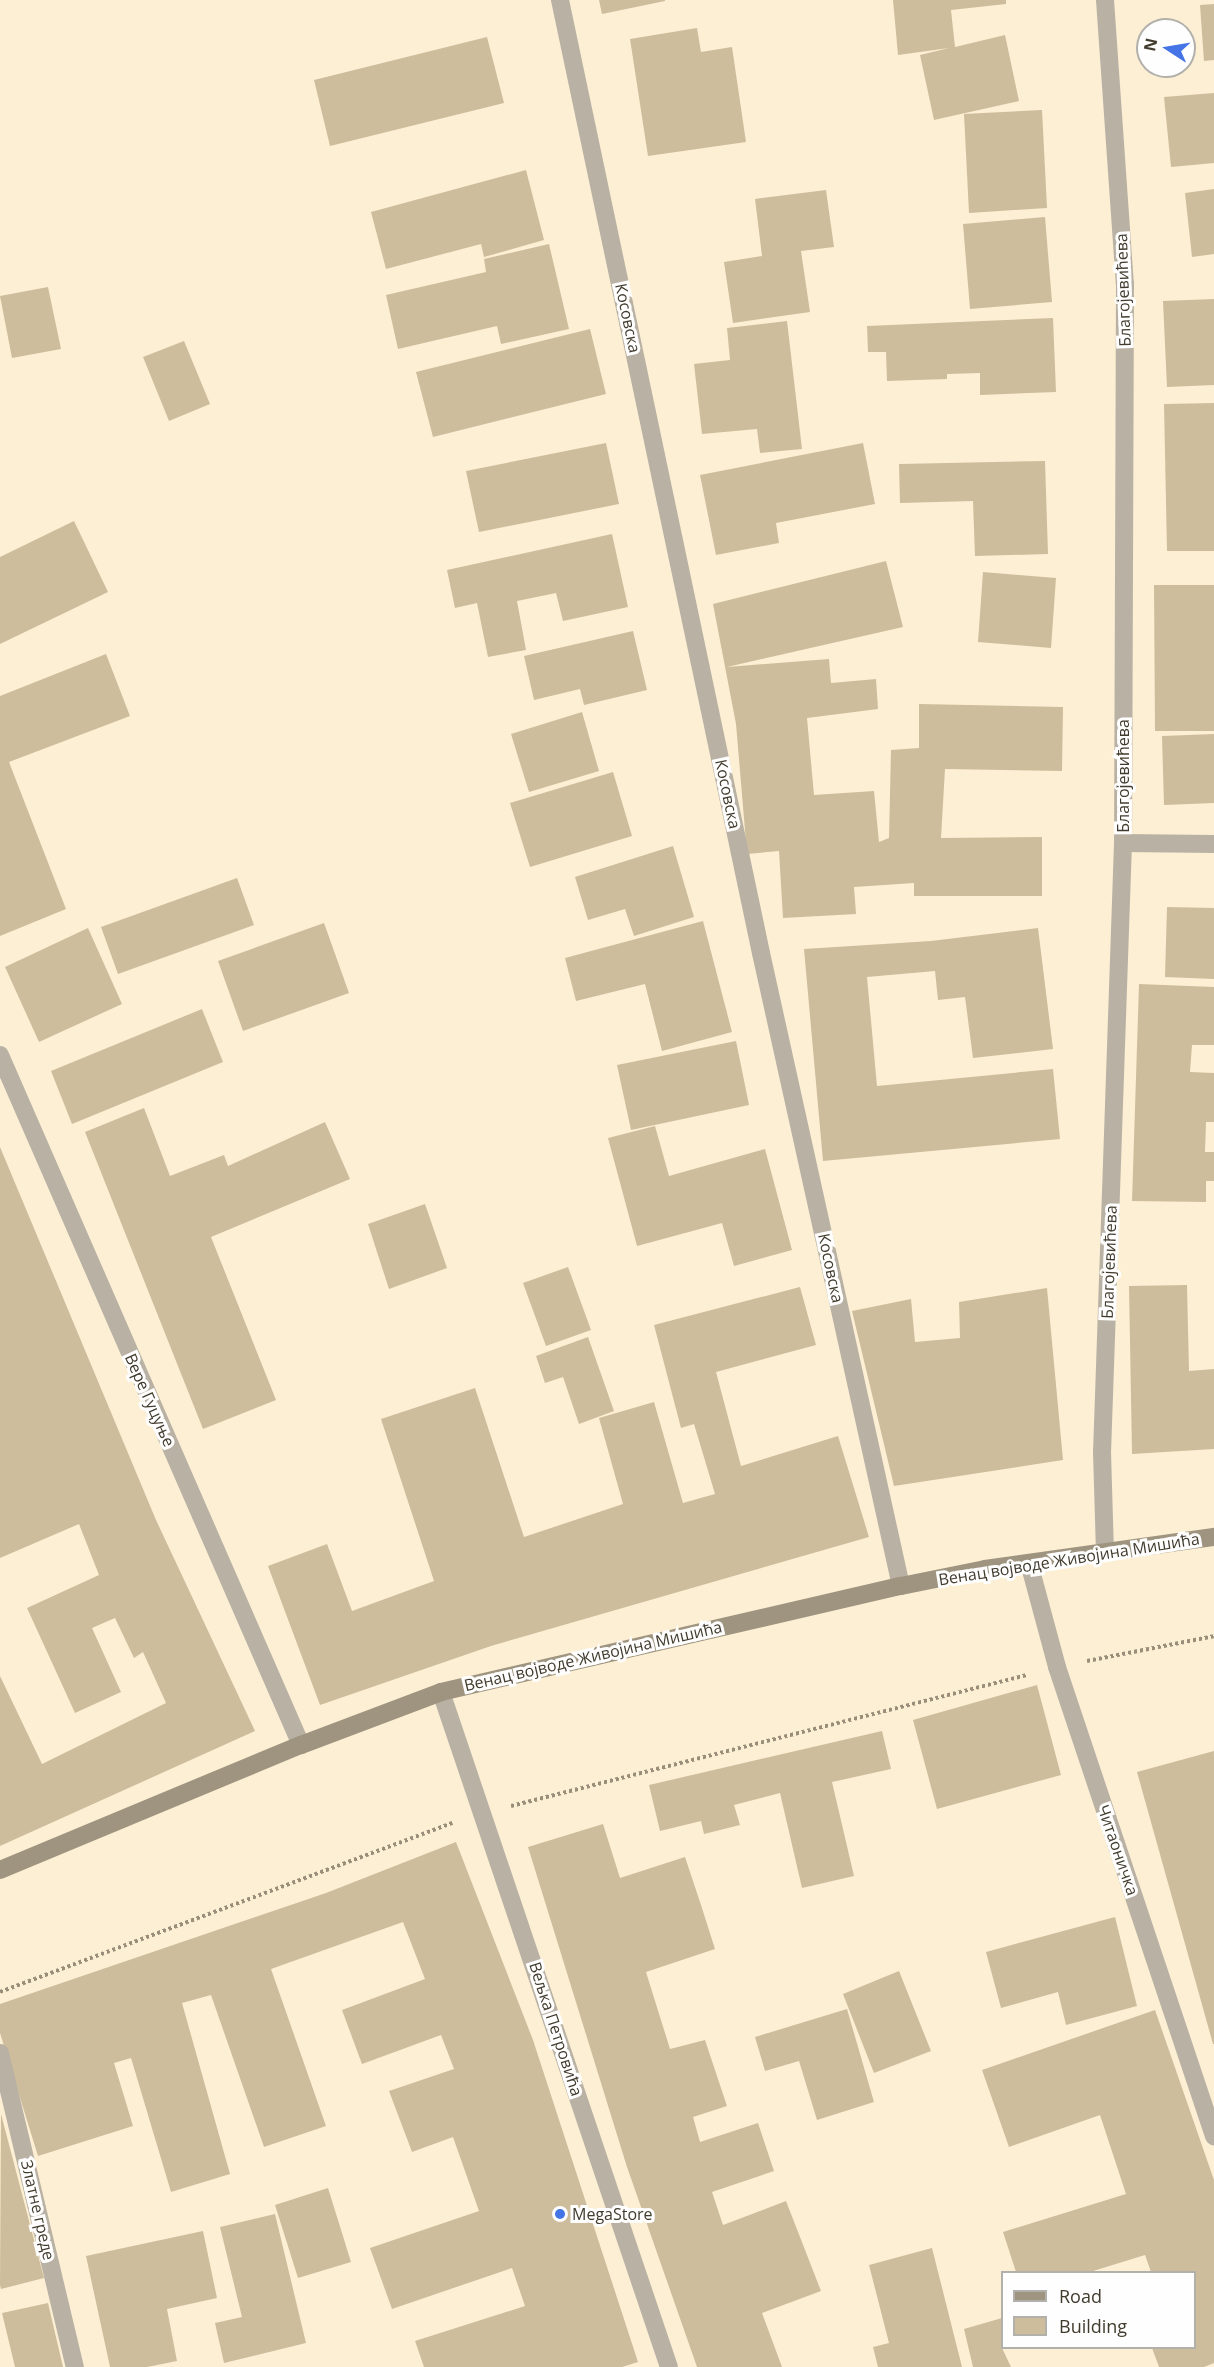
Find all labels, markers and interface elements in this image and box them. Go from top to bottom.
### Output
north arrow [1136,18,1196,78]
text: N [1138,36,1162,53]
street label: Благојевићева [1111,233,1135,347]
street label: Косовска [611,281,645,355]
street label: Благојевићева [1113,719,1133,833]
street label: Косовска [711,757,745,831]
street label: Благојевићева [1097,1205,1121,1319]
street label: Косовска [814,1231,848,1305]
street label: Вере Гуцуње [121,1350,179,1450]
street label: Венац војводе Живојина Мишића [937,1529,1201,1589]
street label: Венац војводе Живојина Мишића [462,1617,724,1695]
street label: Читаоничка [1094,1802,1142,1898]
street label: Вељка Петровића [525,1960,587,2098]
street label: Златне греде [17,2158,59,2262]
place label: MegaStore [572,2204,653,2224]
marker: MegaStore [553,2207,567,2221]
legend [1001,2271,1196,2349]
text: Road [1059,2284,1102,2308]
text: Building [1059,2314,1127,2338]

